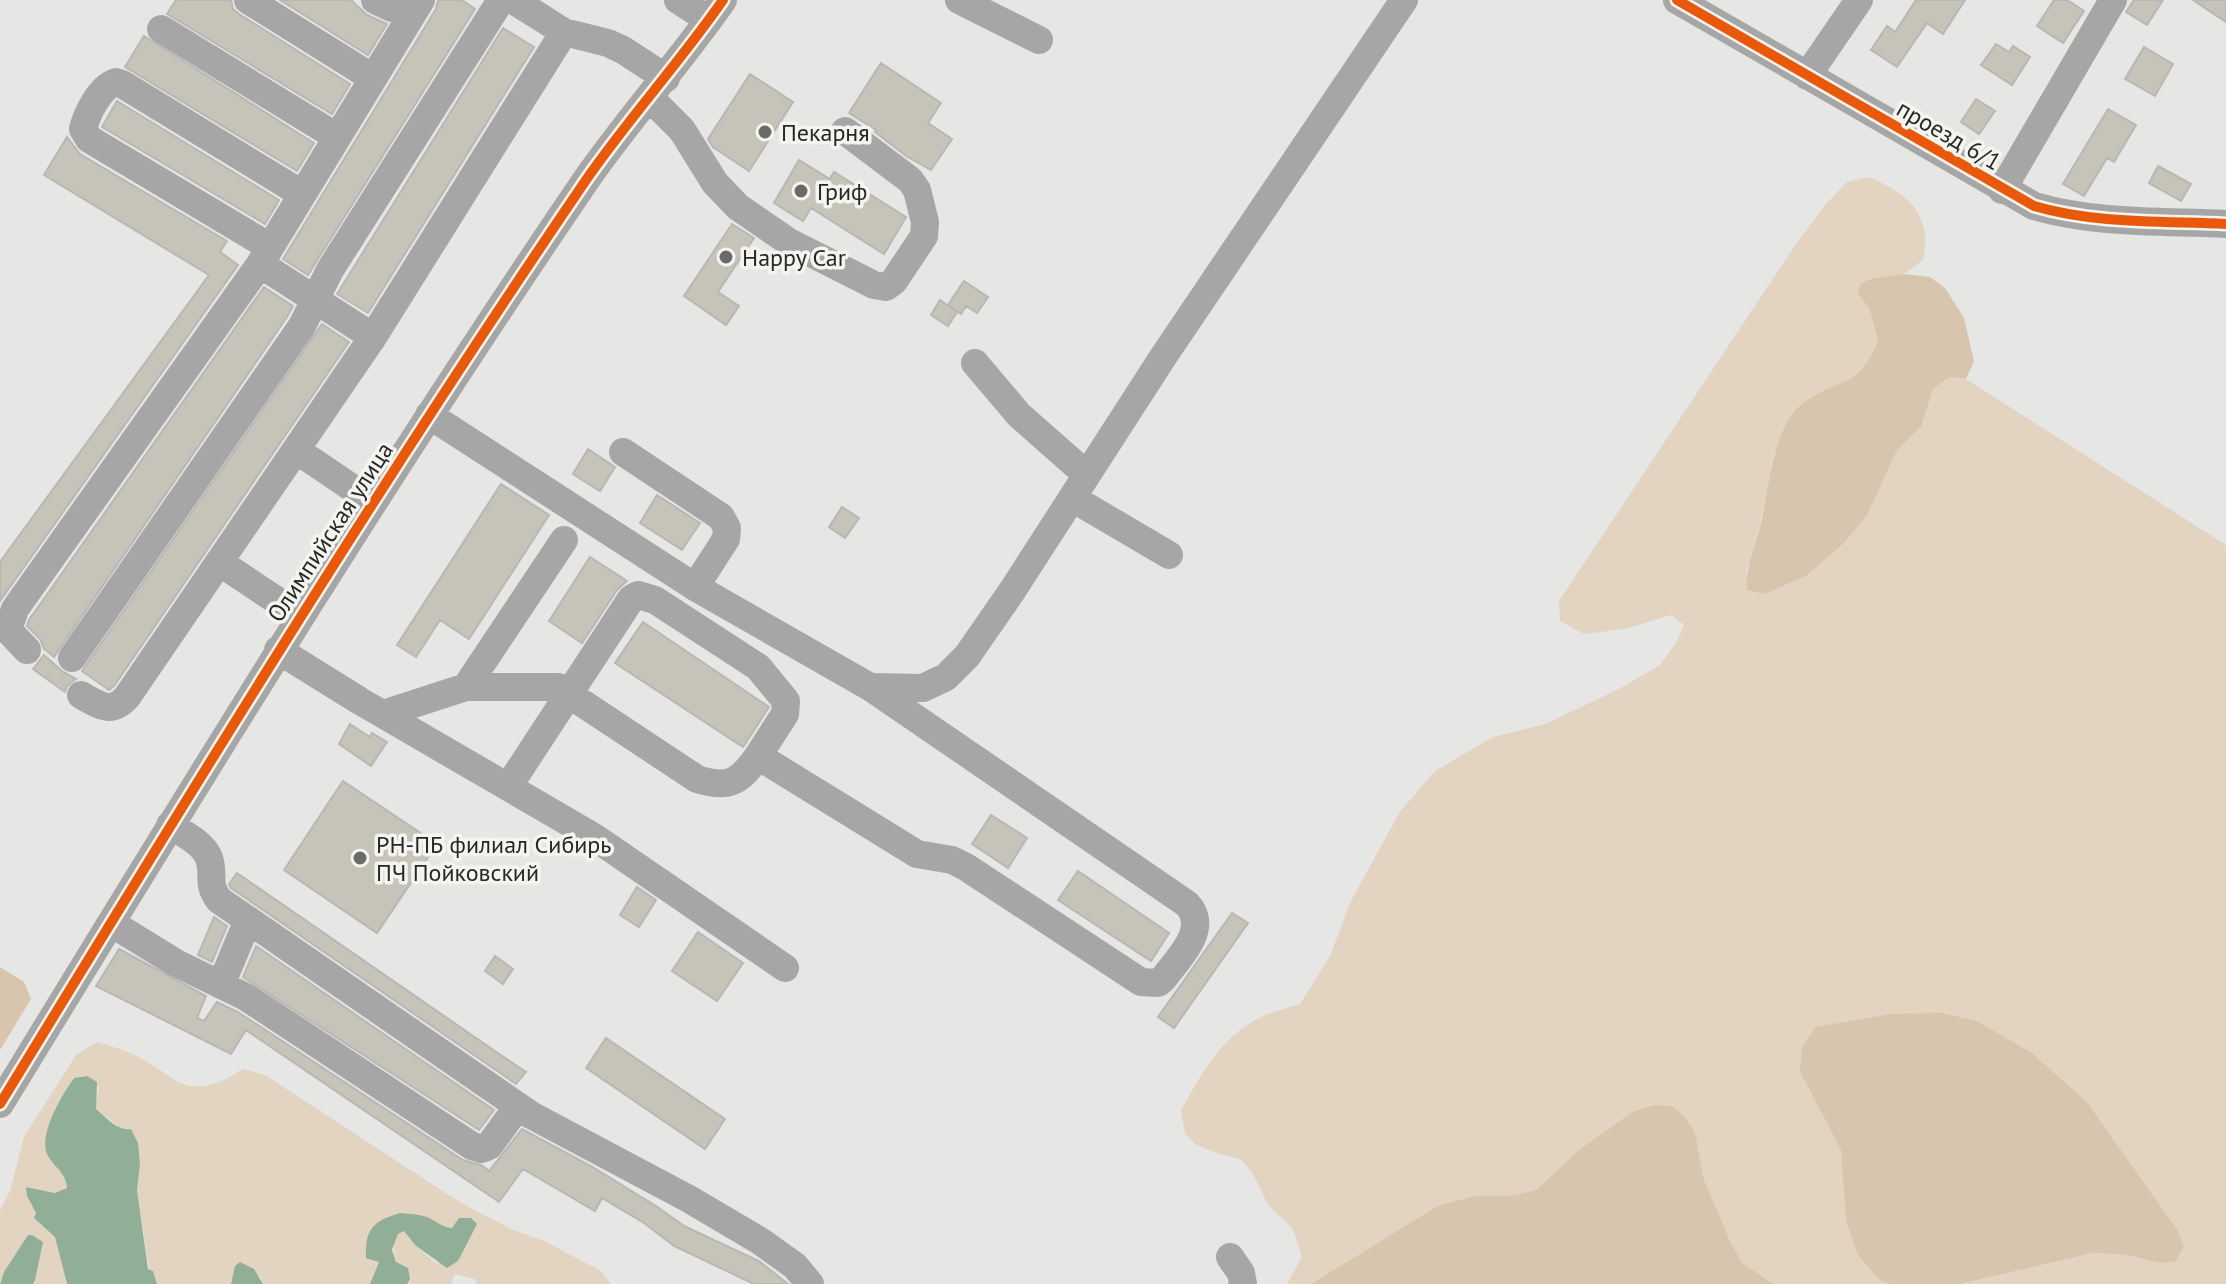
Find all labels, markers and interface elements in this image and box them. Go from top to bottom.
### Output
street label: проезд 6/1 [1891,93,2007,177]
place label: Пекарня [781,117,870,148]
marker: Пекарня [756,123,774,141]
place label: Гриф [817,176,867,207]
marker: Гриф [792,182,810,200]
place label: Happy Car [742,242,846,273]
marker: Happy Car [717,248,735,266]
street label: Олимпийская улица [260,436,400,628]
place label: РН-ПБ филиал Сибирь ПЧ Пойковский [376,829,612,888]
marker: РН-ПБ филиал Сибирь ПЧ Пойковский [351,849,369,867]

